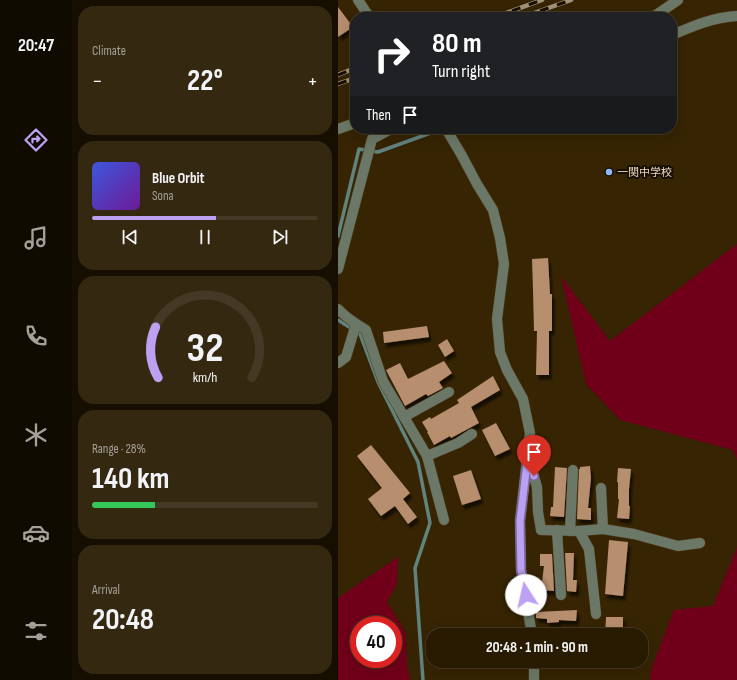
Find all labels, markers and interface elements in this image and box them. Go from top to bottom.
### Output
text: 80 m [432,27,481,60]
icon: right [366,28,418,80]
text: 20:47 [18,35,54,56]
text: Climate [92,43,126,59]
text: Turn right [432,61,490,82]
text: 22° [187,63,223,99]
text: − [92,68,103,95]
text: + [307,68,318,95]
icon: arrive [399,104,421,126]
text: Then [366,106,391,125]
icon: directions [22,126,50,154]
place label: 一関中学校 [617,166,672,179]
marker: 一関中学校 [604,167,614,177]
text: Blue Orbit [152,169,204,188]
text: Sona [152,188,174,204]
icon: music [22,224,50,252]
icon: previous [119,226,141,248]
icon: pause [194,226,216,248]
icon: next [269,226,291,248]
icon: phone [22,322,50,350]
text: 32 [187,324,223,373]
text: km/h [193,369,217,386]
icon: climate [22,421,50,449]
pin [517,435,551,476]
text: Range · 28% [92,441,146,457]
icon: arrive [523,441,545,463]
text: 140 km [92,461,169,497]
icon: car [22,519,50,547]
position arrow [505,574,547,616]
text: Arrival [92,582,120,598]
text: 20:48 [92,602,154,638]
speed limit sign: 40 [350,616,402,668]
icon: filters [22,617,50,645]
text: 20:48 · 1 min · 90 m [486,638,588,657]

